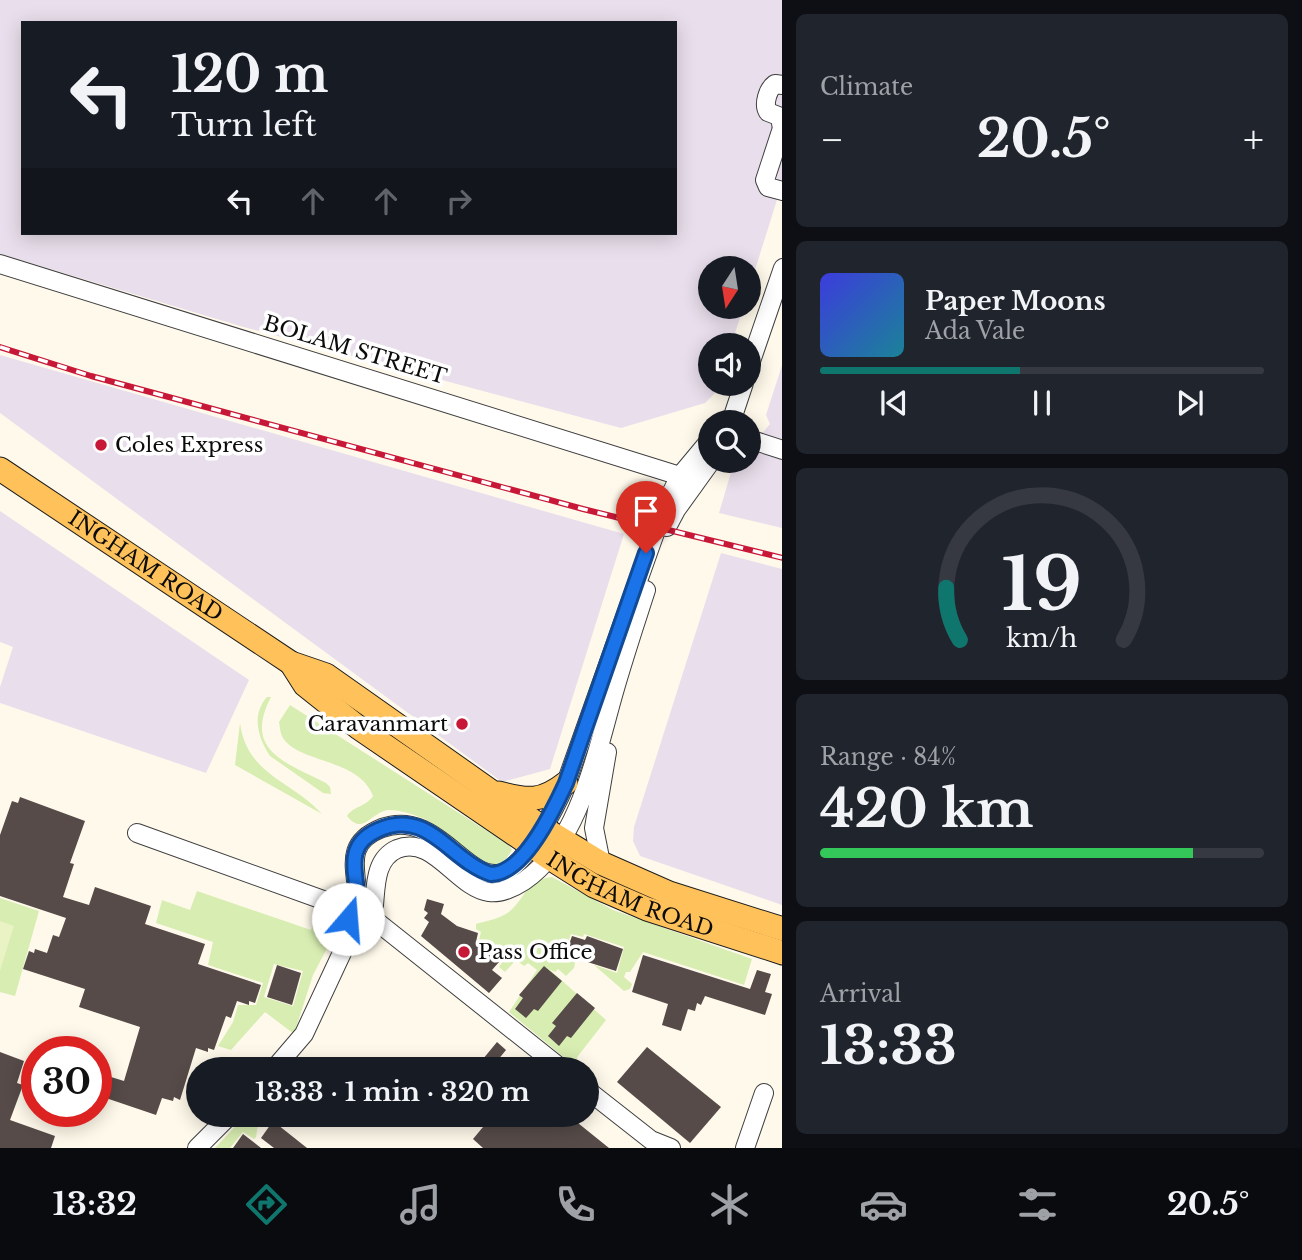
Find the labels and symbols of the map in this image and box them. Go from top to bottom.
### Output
north arrow [698,256,761,318]
street label: BOLAM STREET [260,310,450,390]
place label: Coles Express [115,432,263,458]
marker: Coles Express [93,437,109,453]
pin [616,481,676,553]
street label: INGHAM ROAD [63,505,228,627]
place label: Caravanmart [307,711,448,737]
marker: Caravanmart [454,716,470,732]
street label: INGHAM ROAD [542,846,717,943]
position arrow [311,882,385,956]
place label: Pass Office [478,939,593,965]
marker: Pass Office [456,944,472,960]
speed limit sign: 30 [21,1036,112,1127]

